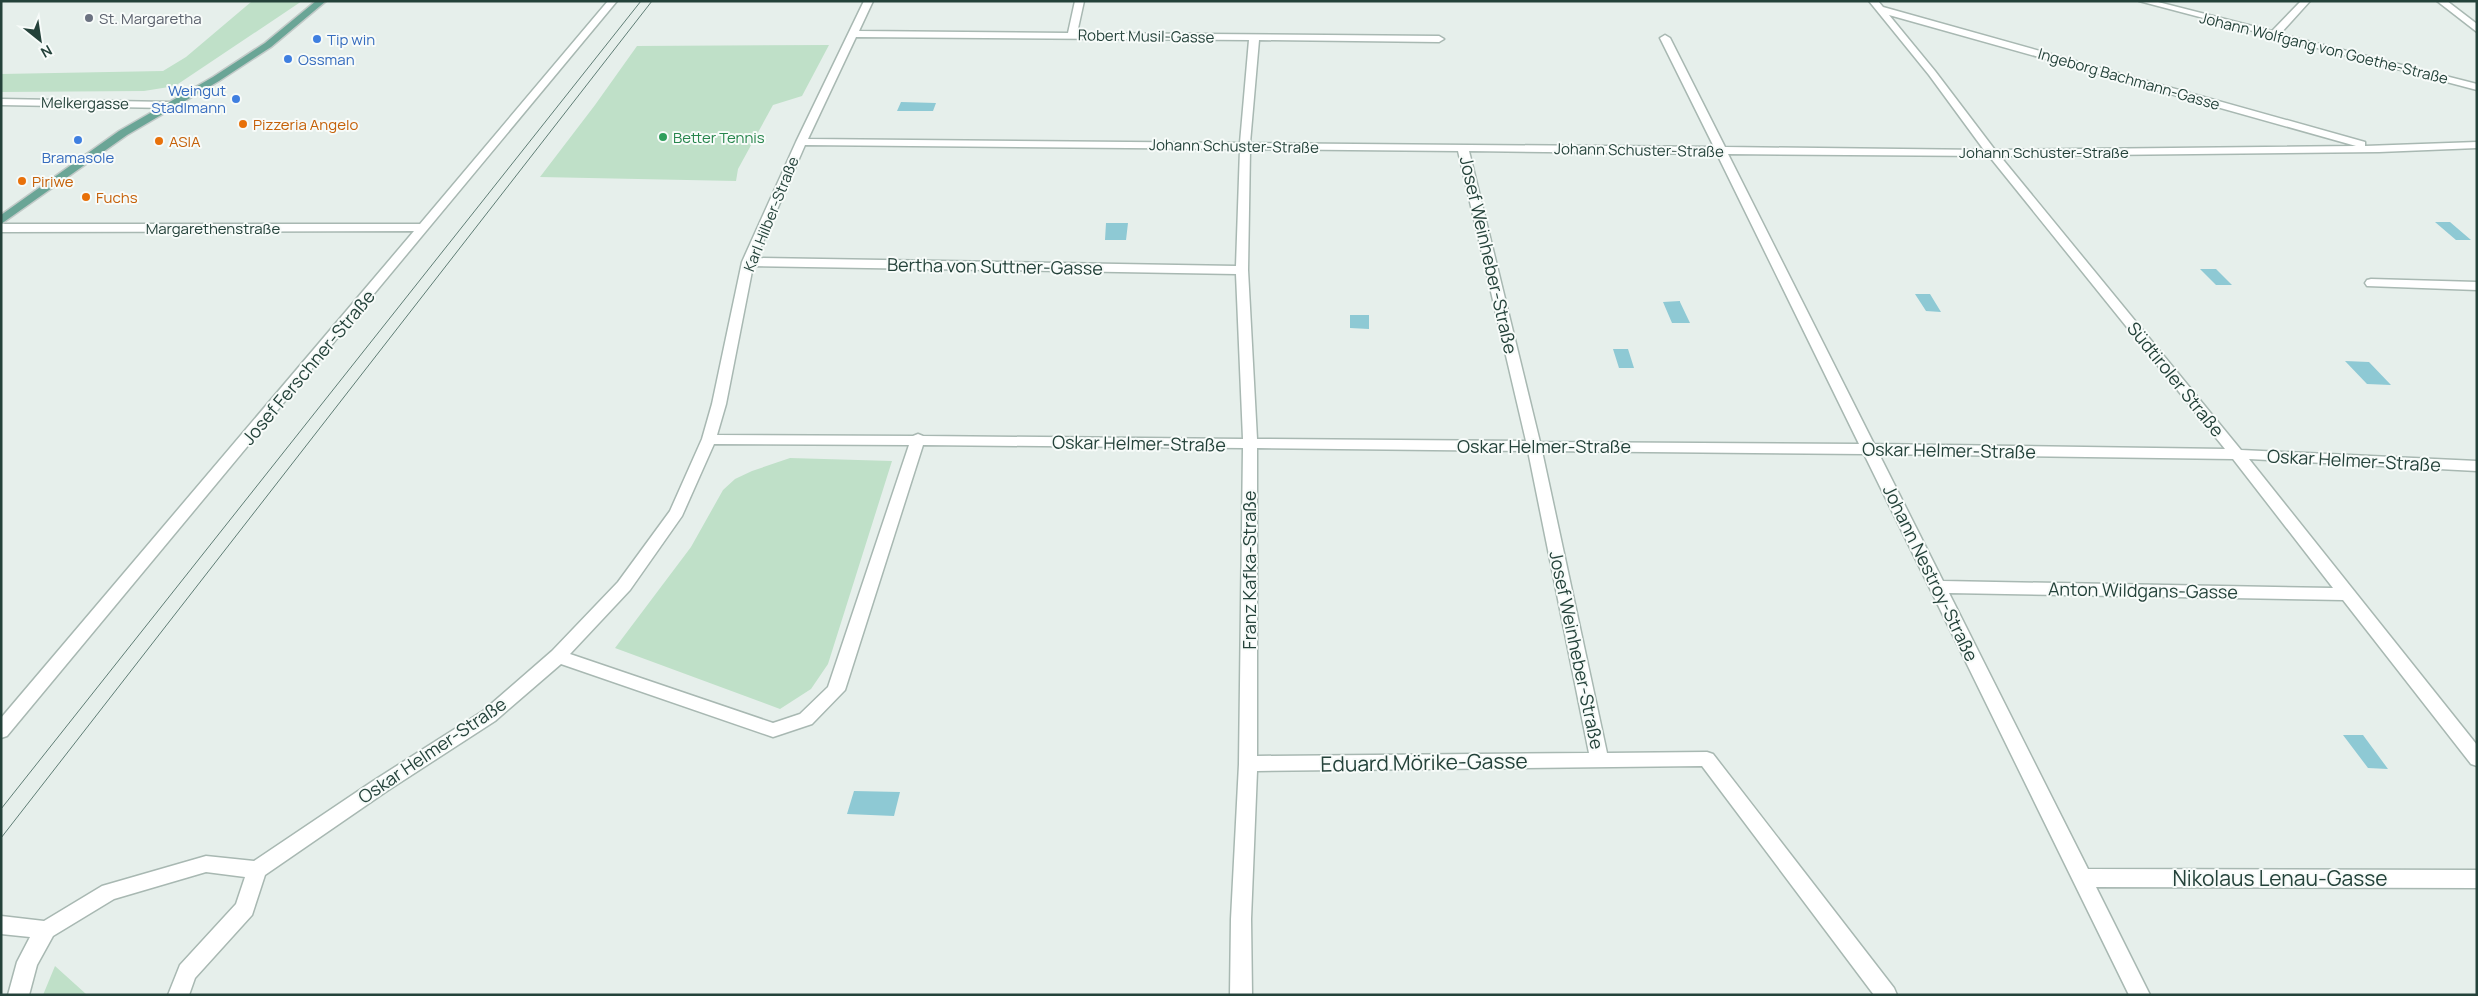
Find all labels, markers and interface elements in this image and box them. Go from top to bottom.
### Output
street label: Johann Wolfgang von Goethe-Straße [2198,7,2451,89]
place label: St. Margaretha [99,8,202,29]
marker: St. Margaretha [83,12,95,24]
north arrow [15,15,65,65]
street label: Robert Musil-Gasse [1078,24,1215,48]
place label: Tip win [327,29,375,50]
marker: Tip win [311,33,323,45]
text: N [38,41,56,62]
street label: Ingeborg Bachmann-Gasse [2036,43,2223,115]
place label: Ossman [298,49,355,70]
marker: Ossman [282,53,294,65]
place label: Weingut Stadlmann [151,80,226,118]
street label: Melkergasse [41,92,129,114]
marker: Weingut Stadlmann [230,93,242,105]
place label: Pizzeria Angelo [253,114,358,135]
marker: Pizzeria Angelo [237,118,249,130]
place label: Better Tennis [673,127,765,148]
place label: ASIA [169,131,201,152]
marker: Better Tennis [657,131,669,143]
marker: Bramasole [72,134,84,146]
street label: Johann Schuster-Straße [1149,134,1319,158]
marker: ASIA [153,135,165,147]
street label: Johann Schuster-Straße [1554,138,1724,162]
street label: Johann Schuster-Straße [1959,142,2129,163]
place label: Bramasole [42,147,115,168]
street label: Karl Hilber-Straße [738,153,804,275]
street label: Josef Weinheber-Straße [1455,154,1523,356]
place label: Piriwe [32,171,74,192]
marker: Piriwe [16,175,28,187]
place label: Fuchs [96,187,138,208]
marker: Fuchs [80,191,92,203]
street label: Margarethenstraße [146,218,281,239]
street label: Bertha von Suttner-Gasse [887,252,1103,280]
street label: Josef Ferschner-Straße [236,284,380,450]
street label: Südtiroler Straße [2122,317,2230,441]
street label: Oskar Helmer-Straße [1052,429,1226,457]
street label: Oskar Helmer-Straße [1457,434,1631,458]
street label: Oskar Helmer-Straße [1862,436,2036,464]
street label: Oskar Helmer-Straße [2266,443,2442,477]
street label: Johann Nestroy-Straße [1878,481,1984,665]
street label: Franz Kafka-Straße [1237,491,1261,649]
street label: Josef Weinheber-Straße [1544,549,1610,751]
street label: Anton Wildgans-Gasse [2048,576,2238,604]
street label: Oskar Helmer-Straße [353,691,511,809]
street label: Eduard Mörike-Gasse [1320,746,1528,778]
street label: Nikolaus Lenau-Gasse [2172,864,2388,892]

